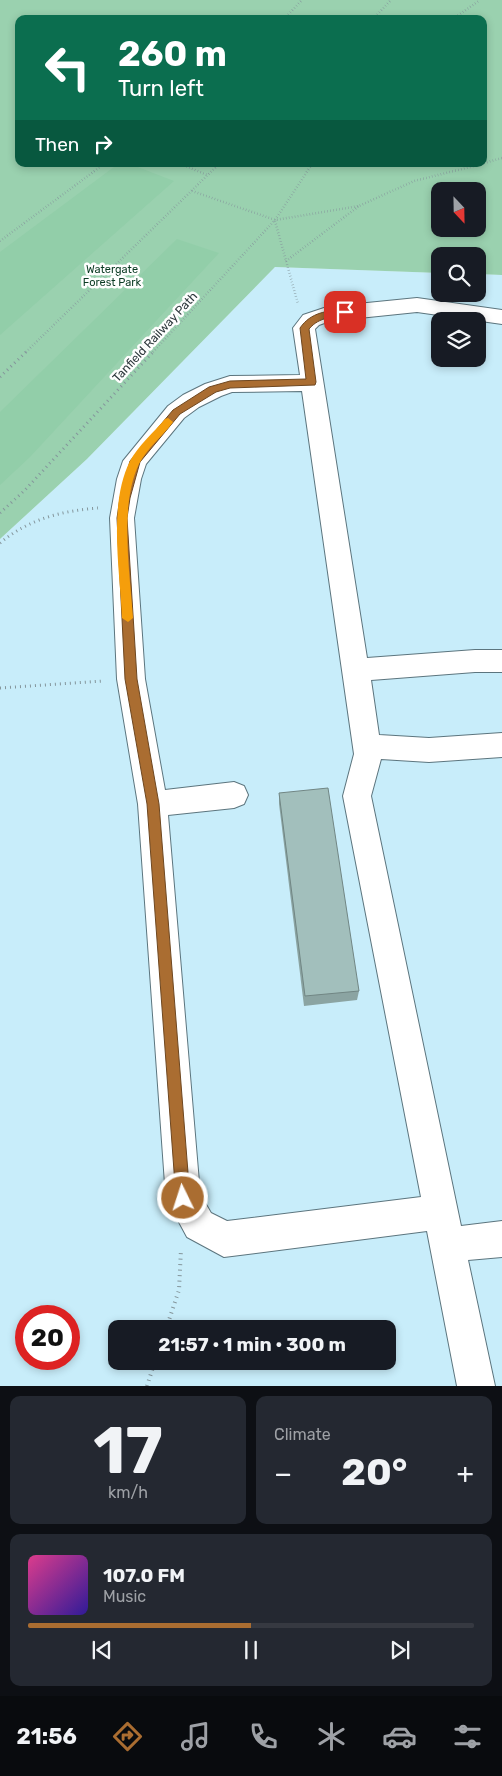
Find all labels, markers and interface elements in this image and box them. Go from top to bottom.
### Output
text: 260 m [118,33,227,75]
icon: left [35,35,100,100]
text: Turn left [118,75,204,102]
icon: right [89,130,117,158]
text: Then [35,133,79,156]
north arrow [431,182,486,238]
map controls [431,182,486,367]
button: search [431,247,486,302]
park label: Watergate Forest Park [83,263,141,289]
street label: Tanfield Railway Path [110,289,200,385]
pin [324,291,366,333]
icon: arrive [331,298,359,326]
button: layers [431,312,486,367]
position arrow [156,1171,208,1223]
speed limit sign: 20 [15,1305,80,1370]
text: 21:57 · 1 min · 300 m [158,1333,346,1356]
text: 17 [93,1412,163,1489]
text: Climate [274,1425,331,1444]
text: 20° [341,1449,407,1495]
text: − [274,1457,292,1490]
text: + [457,1457,474,1490]
text: km/h [108,1483,148,1502]
text: 107.0 FM [103,1564,185,1587]
text: Music [103,1587,146,1606]
icon: previous [88,1636,116,1664]
icon: pause [237,1636,265,1664]
icon: next [386,1636,414,1664]
icon: directions [110,1719,145,1754]
icon: music [178,1719,213,1754]
icon: phone [246,1719,281,1754]
icon: climate [314,1719,349,1754]
icon: car [382,1719,417,1754]
icon: filters [450,1719,485,1754]
text: 21:56 [17,1723,77,1750]

